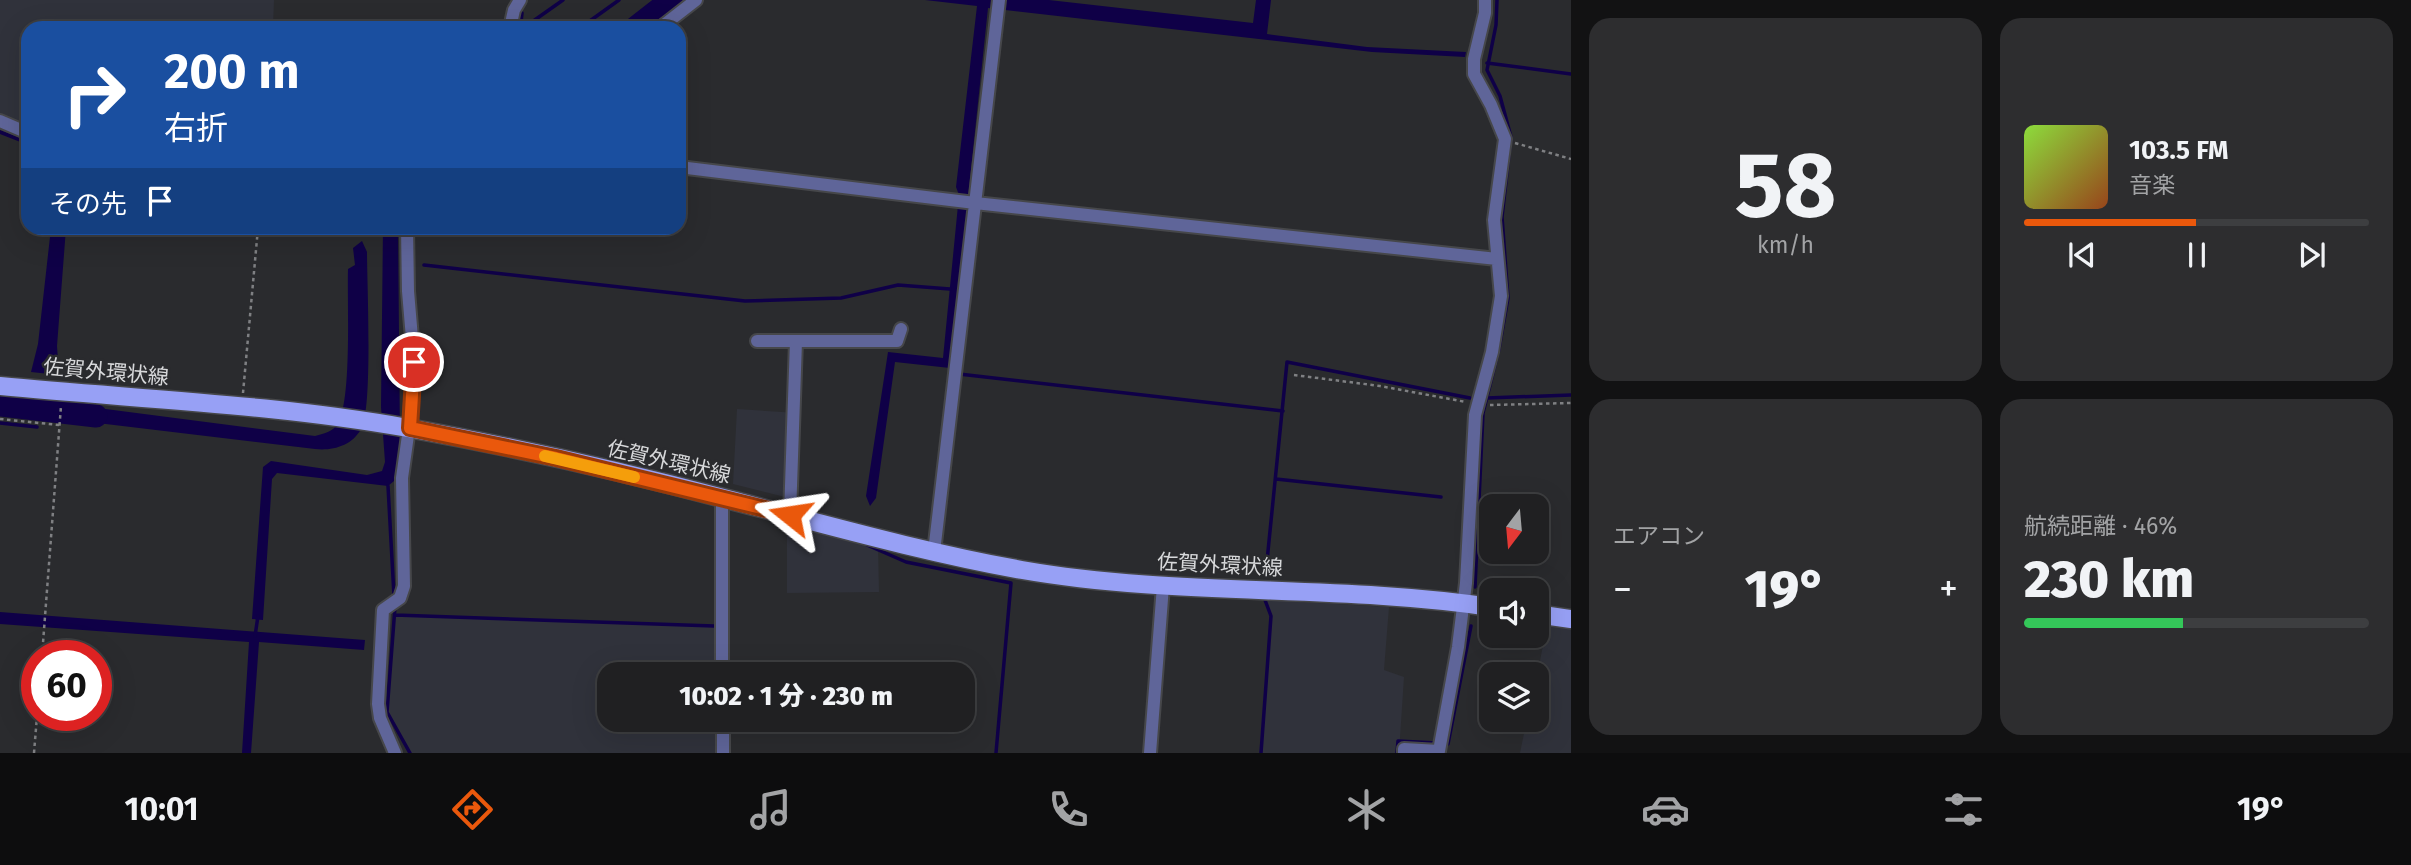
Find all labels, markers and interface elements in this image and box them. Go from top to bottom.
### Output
text: 200 m [164,42,300,101]
icon: right [49,49,140,140]
text: 右折 [164,109,228,147]
text: 58 [1735,131,1836,240]
text: 103.5 FM [2129,135,2229,166]
text: 音楽 [2129,171,2175,199]
icon: arrive [141,182,179,220]
text: その先 [49,189,127,220]
text: km/h [1757,231,1814,259]
icon: previous [2063,236,2101,274]
icon: pause [2178,236,2216,274]
icon: next [2293,236,2331,274]
pin [384,332,444,392]
icon: arrive [395,343,433,381]
street label: 佐賀外環状線 [42,354,170,390]
street label: 佐賀外環状線 [605,435,733,489]
position arrow [753,478,827,552]
north arrow [1479,494,1549,564]
map controls [1479,494,1549,732]
text: 航続距離 · 46% [2024,512,2177,540]
text: エアコン [1613,522,1705,550]
text: 230 km [2024,548,2194,611]
street label: 佐賀外環状線 [1156,549,1284,581]
text: 19° [1745,558,1826,621]
text: − [1613,566,1632,612]
text: + [1939,566,1958,612]
button: sound [1479,578,1549,648]
speed limit sign: 60 [21,640,112,731]
button: layers [1479,662,1549,732]
text: 10:02 · 1 分 · 230 m [679,681,893,712]
icon: directions [448,785,497,834]
icon: music [746,785,795,834]
icon: phone [1044,785,1093,834]
icon: climate [1342,785,1391,834]
icon: car [1641,785,1690,834]
icon: filters [1939,785,1988,834]
text: 10:01 [125,790,199,828]
text: 19° [2237,790,2286,828]

